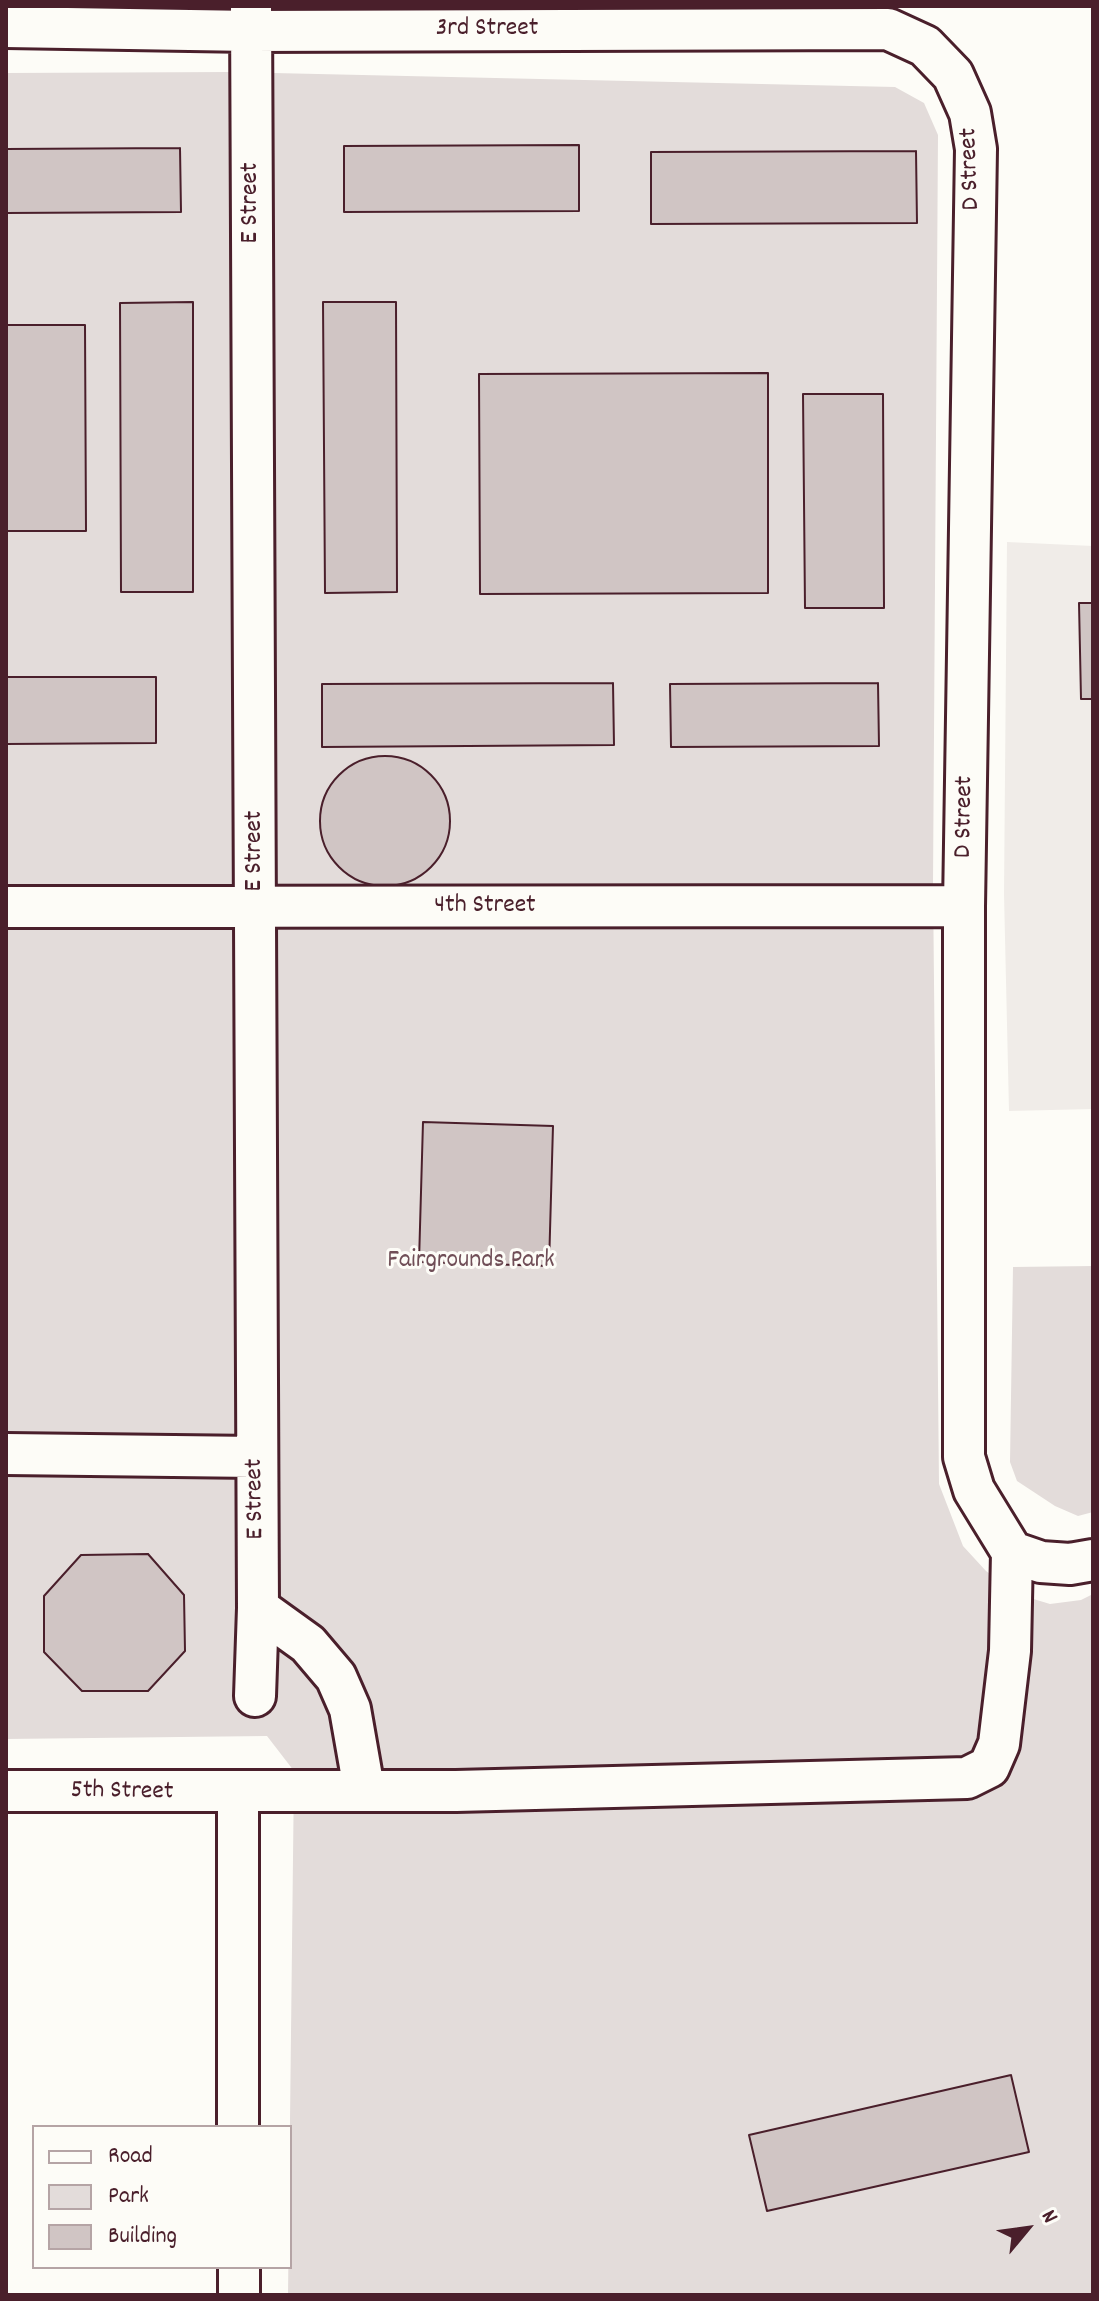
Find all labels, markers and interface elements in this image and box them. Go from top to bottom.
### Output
street label: 3rd Street [436,14,538,46]
street label: D Street [955,127,989,211]
street label: E Street [236,163,268,243]
street label: D Street [950,775,982,859]
street label: E Street [240,811,272,891]
street label: 4th Street [434,891,536,923]
park label: Fairgrounds Park [387,1246,555,1278]
street label: E Street [241,1458,273,1540]
street label: 5th Street [70,1777,174,1809]
legend [32,2125,292,2269]
text: Road [108,2140,153,2174]
text: Park [108,2180,149,2214]
north arrow [987,2189,1067,2269]
text: N [1032,2205,1065,2229]
text: Building [108,2220,177,2254]

